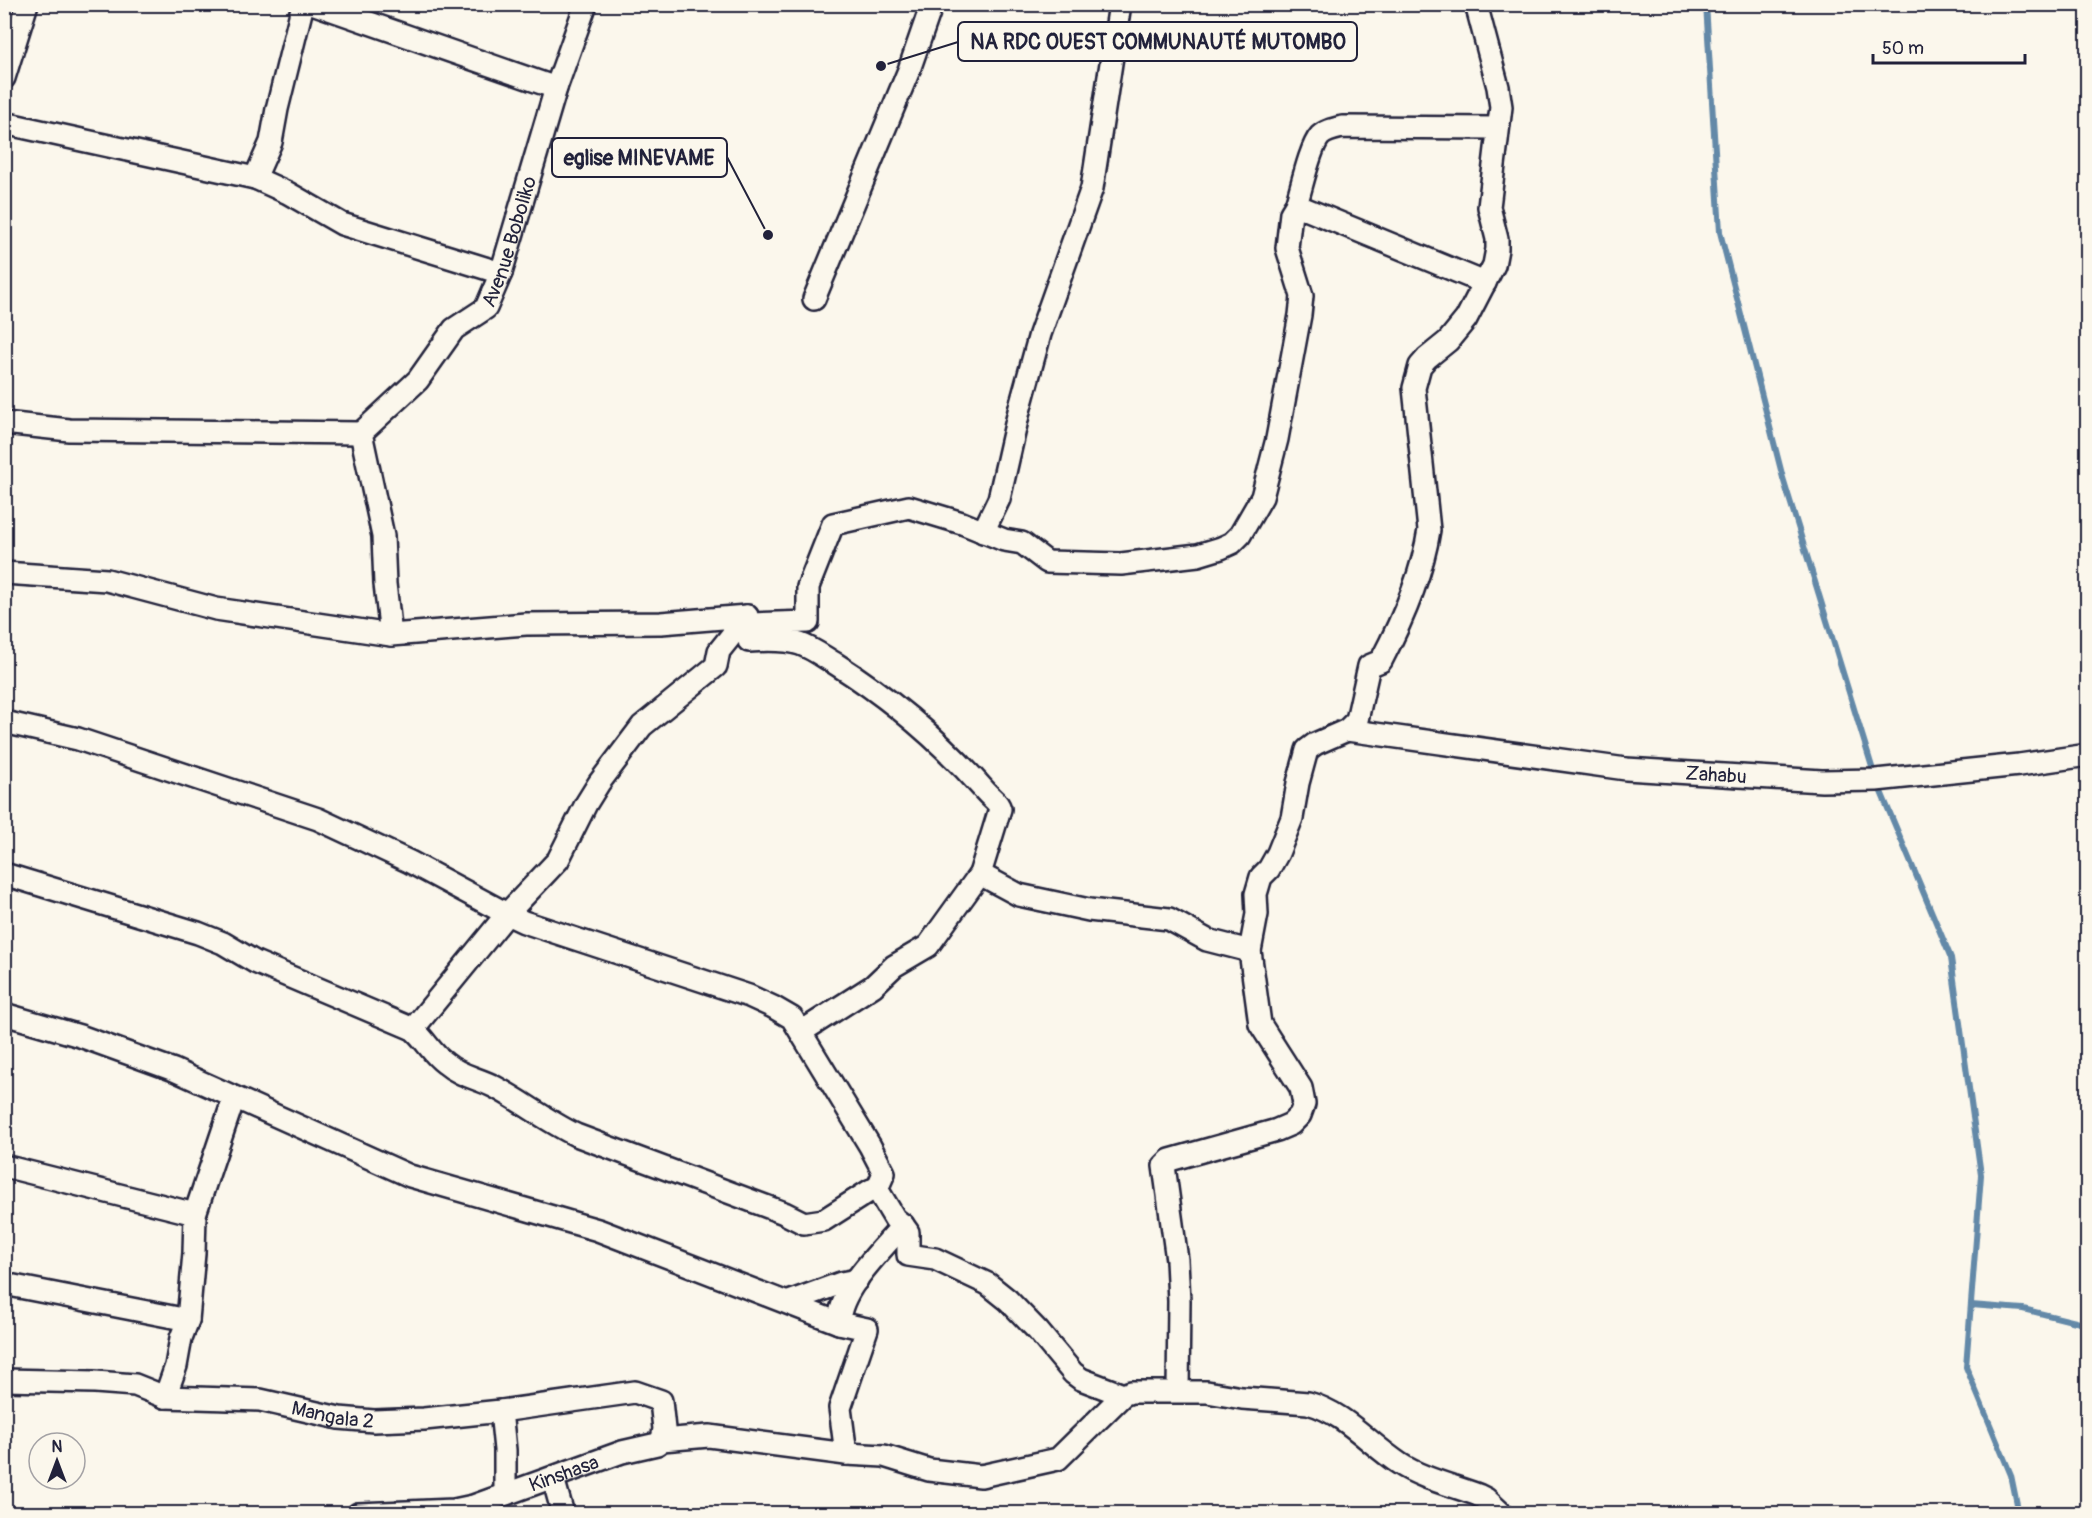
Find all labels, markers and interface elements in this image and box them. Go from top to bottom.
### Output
callout: NA RDC OUEST COMMUNAUTÉ MUTOMBO [958,22,1357,61]
scale bar [1873,27,2024,65]
text: NA RDC OUEST COMMUNAUTÉ MUTOMBO [970,28,1346,56]
text: 50 m [1882,37,1924,60]
callout: eglise MINEVAME [552,138,727,177]
text: eglise MINEVAME [563,145,714,172]
street label: Avenue Boboliko [476,173,542,311]
street label: Zahabu [1685,761,1748,789]
street label: Mangala 2 [289,1396,375,1434]
north arrow [27,1431,87,1491]
text: N [52,1437,63,1457]
street label: Kinshasa [526,1450,602,1498]

